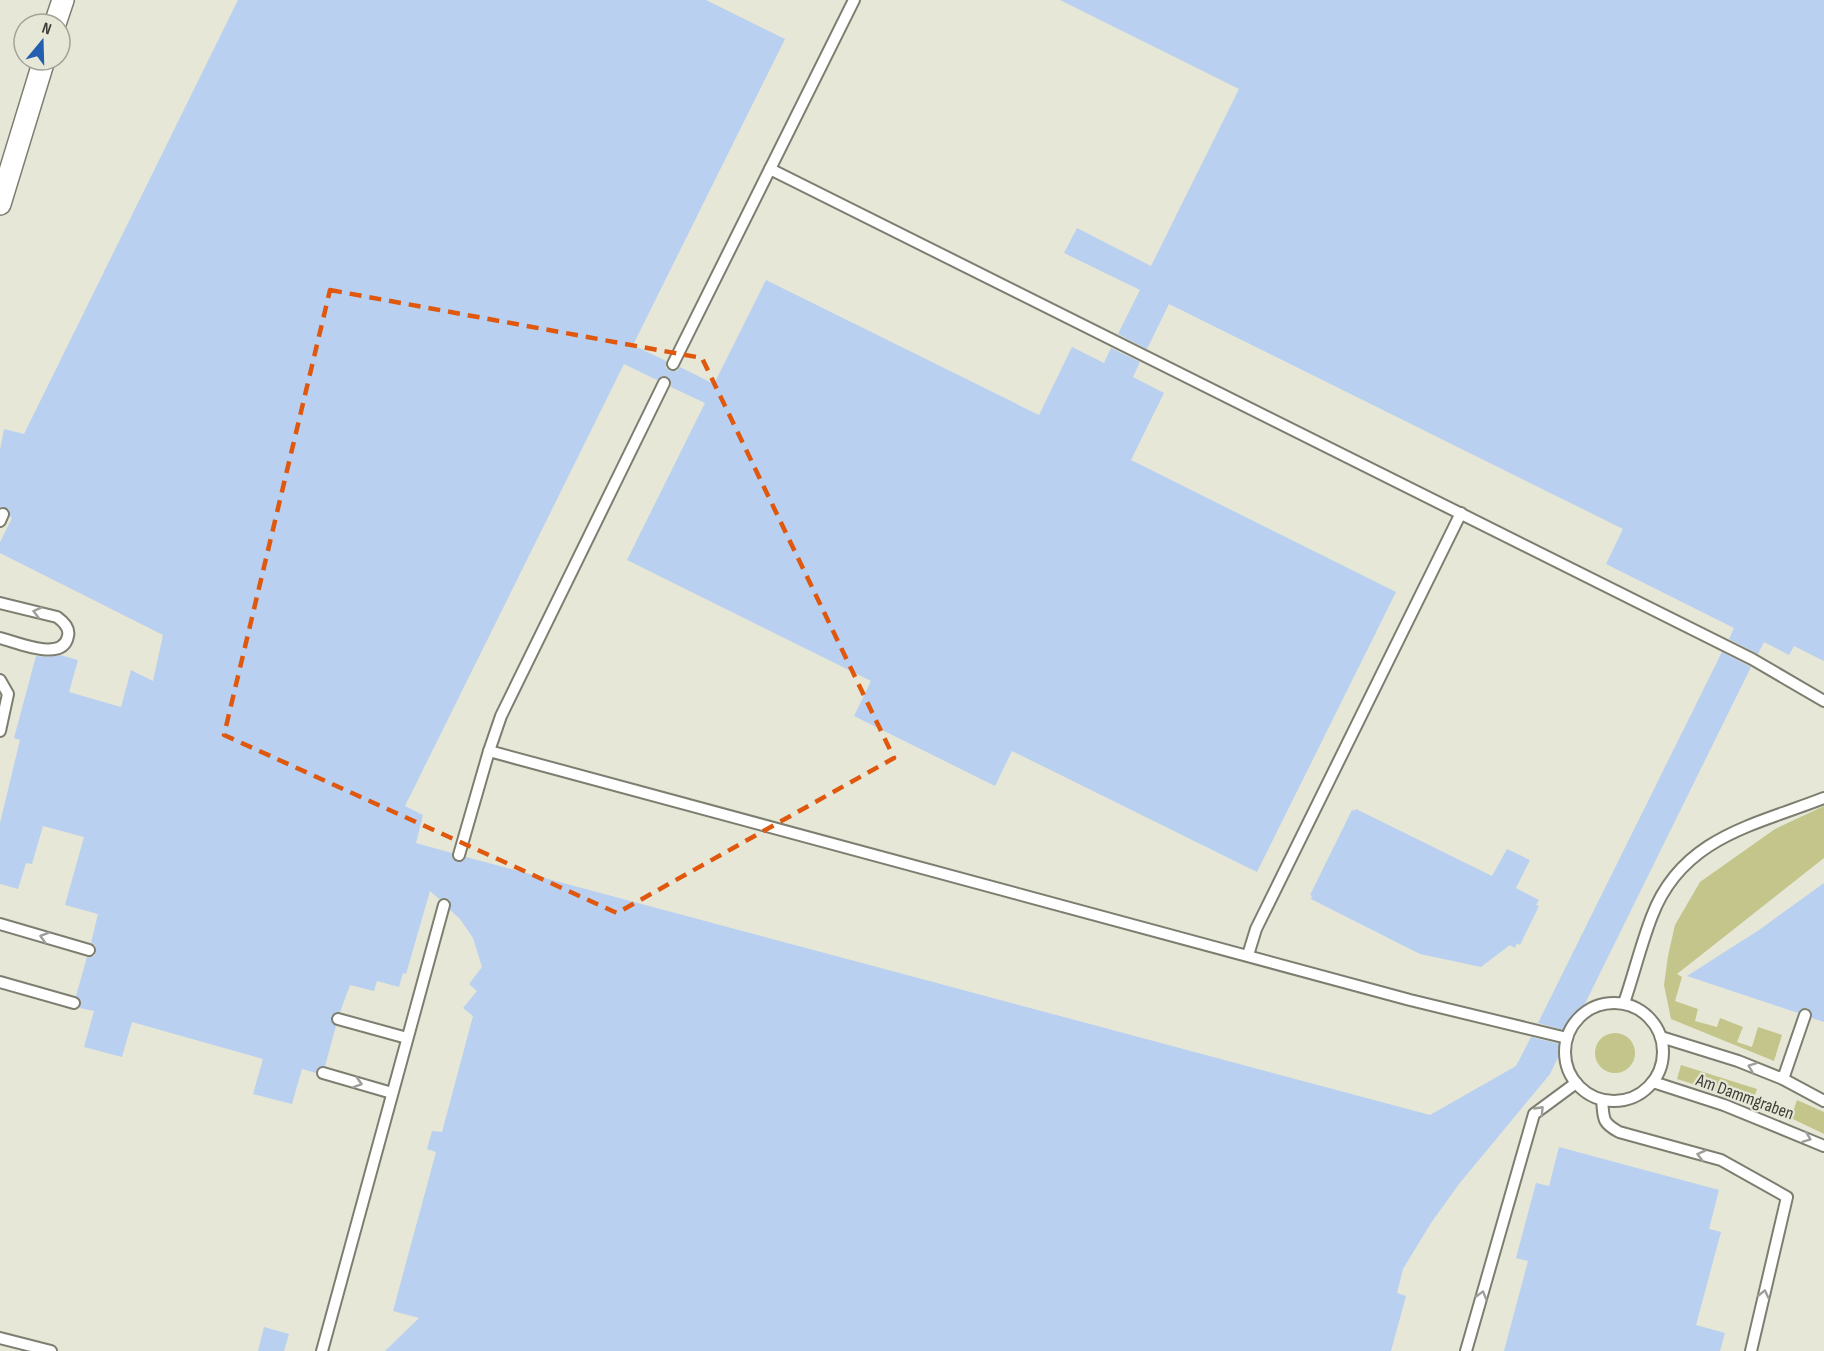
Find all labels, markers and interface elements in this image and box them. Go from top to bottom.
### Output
north arrow [12,12,72,72]
text: N [39,19,54,40]
one-way arrow [32,607,42,620]
one-way arrow [39,932,50,944]
one-way arrow [1748,1062,1759,1074]
street label: Am Dammgraben [1692,1069,1797,1124]
one-way arrow [352,1076,362,1088]
one-way arrow [1533,1107,1544,1118]
one-way arrow [1801,1130,1811,1143]
one-way arrow [1697,1150,1707,1162]
one-way arrow [1757,1289,1770,1299]
one-way arrow [1475,1290,1487,1301]

